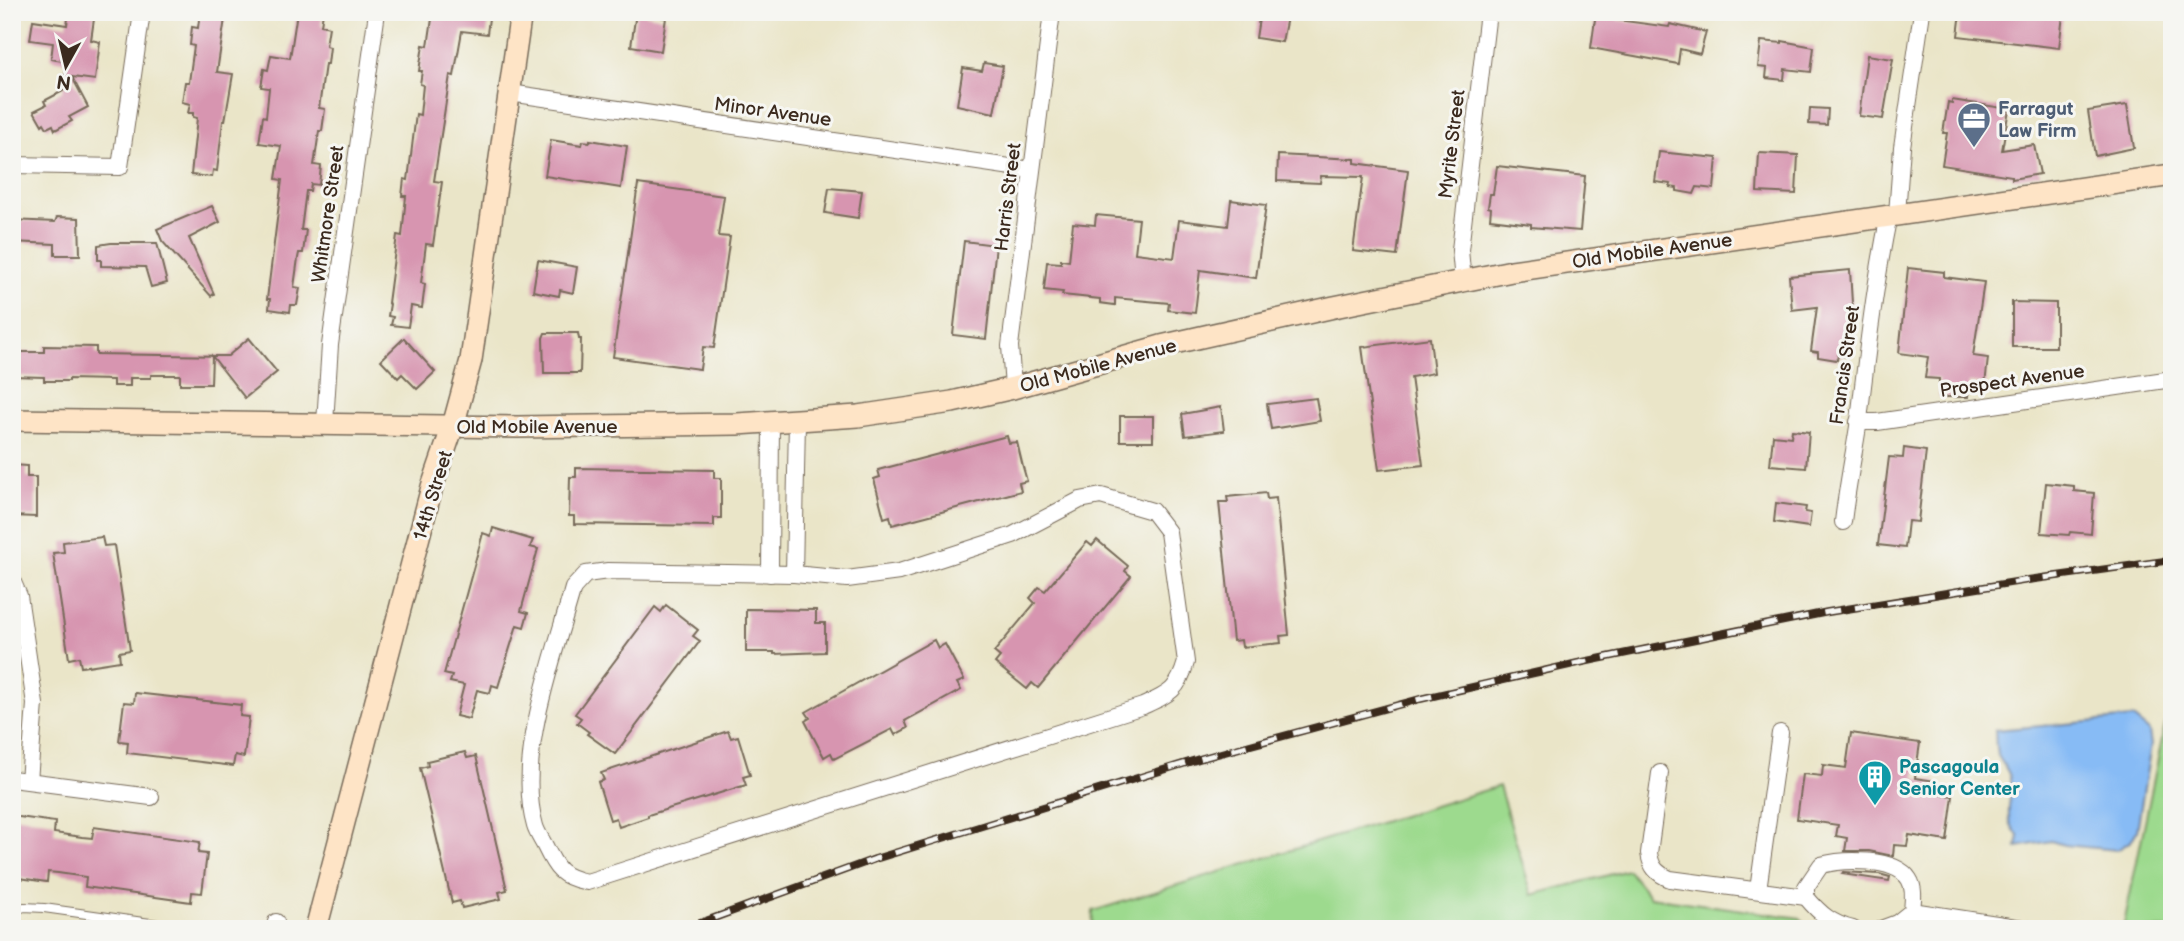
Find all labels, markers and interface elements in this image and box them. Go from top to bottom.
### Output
north arrow [32,32,102,102]
text: N [55,69,73,94]
street label: Myrite Street [1434,88,1471,200]
street label: Minor Avenue [713,93,833,132]
place label: Farragut Law Firm [1998,98,2076,143]
office icon: Farragut Law Firm [1955,100,1993,149]
street label: Harris Street [990,141,1027,253]
street label: Whitmore Street [307,144,350,284]
street label: Old Mobile Avenue [1571,229,1734,274]
street label: Francis Street [1826,304,1865,426]
street label: Old Mobile Avenue [1018,334,1179,398]
street label: Prospect Avenue [1938,360,2086,403]
street label: Old Mobile Avenue [456,416,618,439]
street label: 14th Street [409,448,458,543]
place label: Pascagoula Senior Center [1899,756,2020,801]
building icon: Pascagoula Senior Center [1856,758,1894,807]

